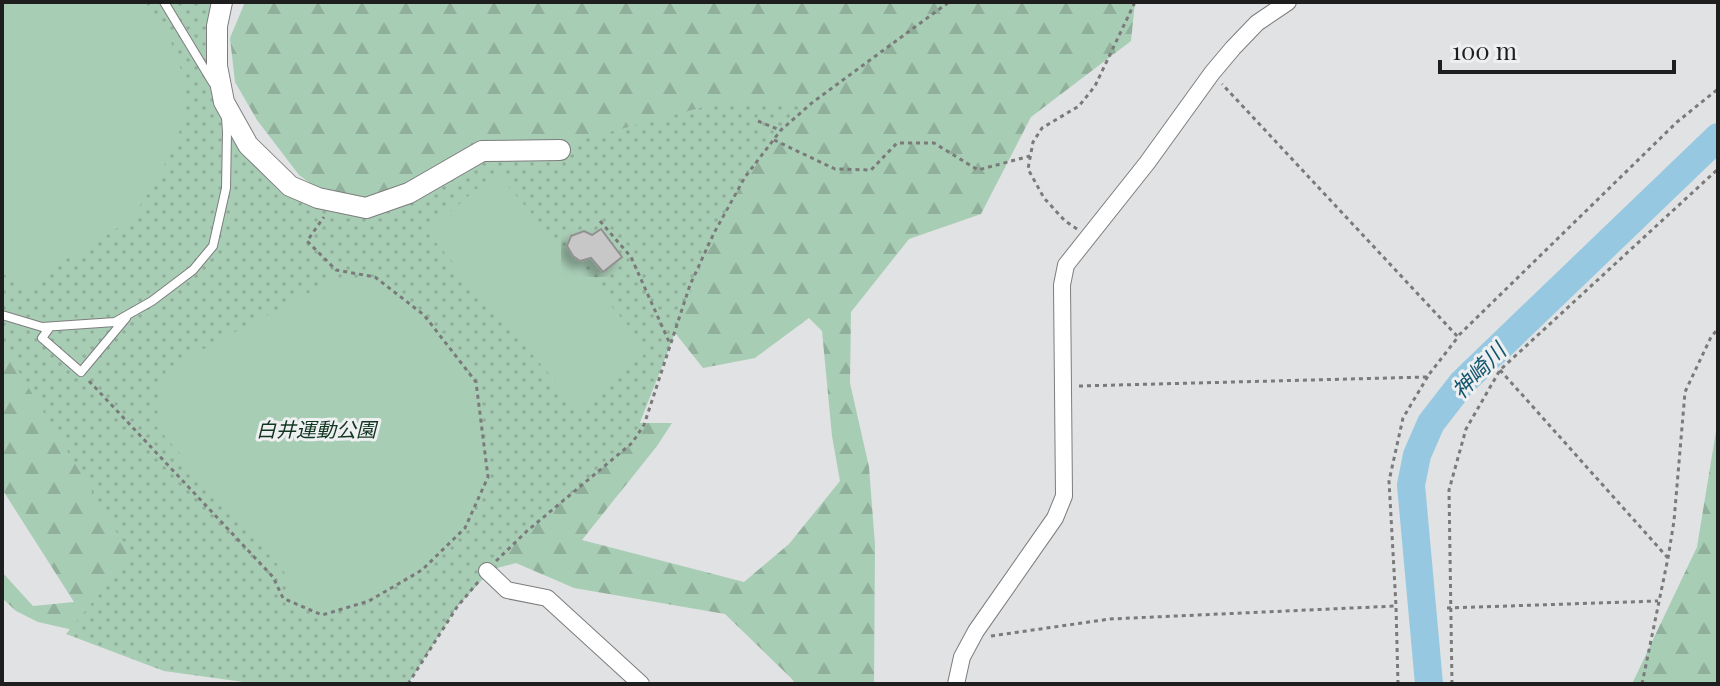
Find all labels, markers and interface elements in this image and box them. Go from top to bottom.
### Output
scale bar [1440,24,1674,74]
text: 100 m [1452,34,1517,66]
water label: 神崎川 [1444,334,1513,404]
park label: 白井運動公園 [256,415,379,442]

